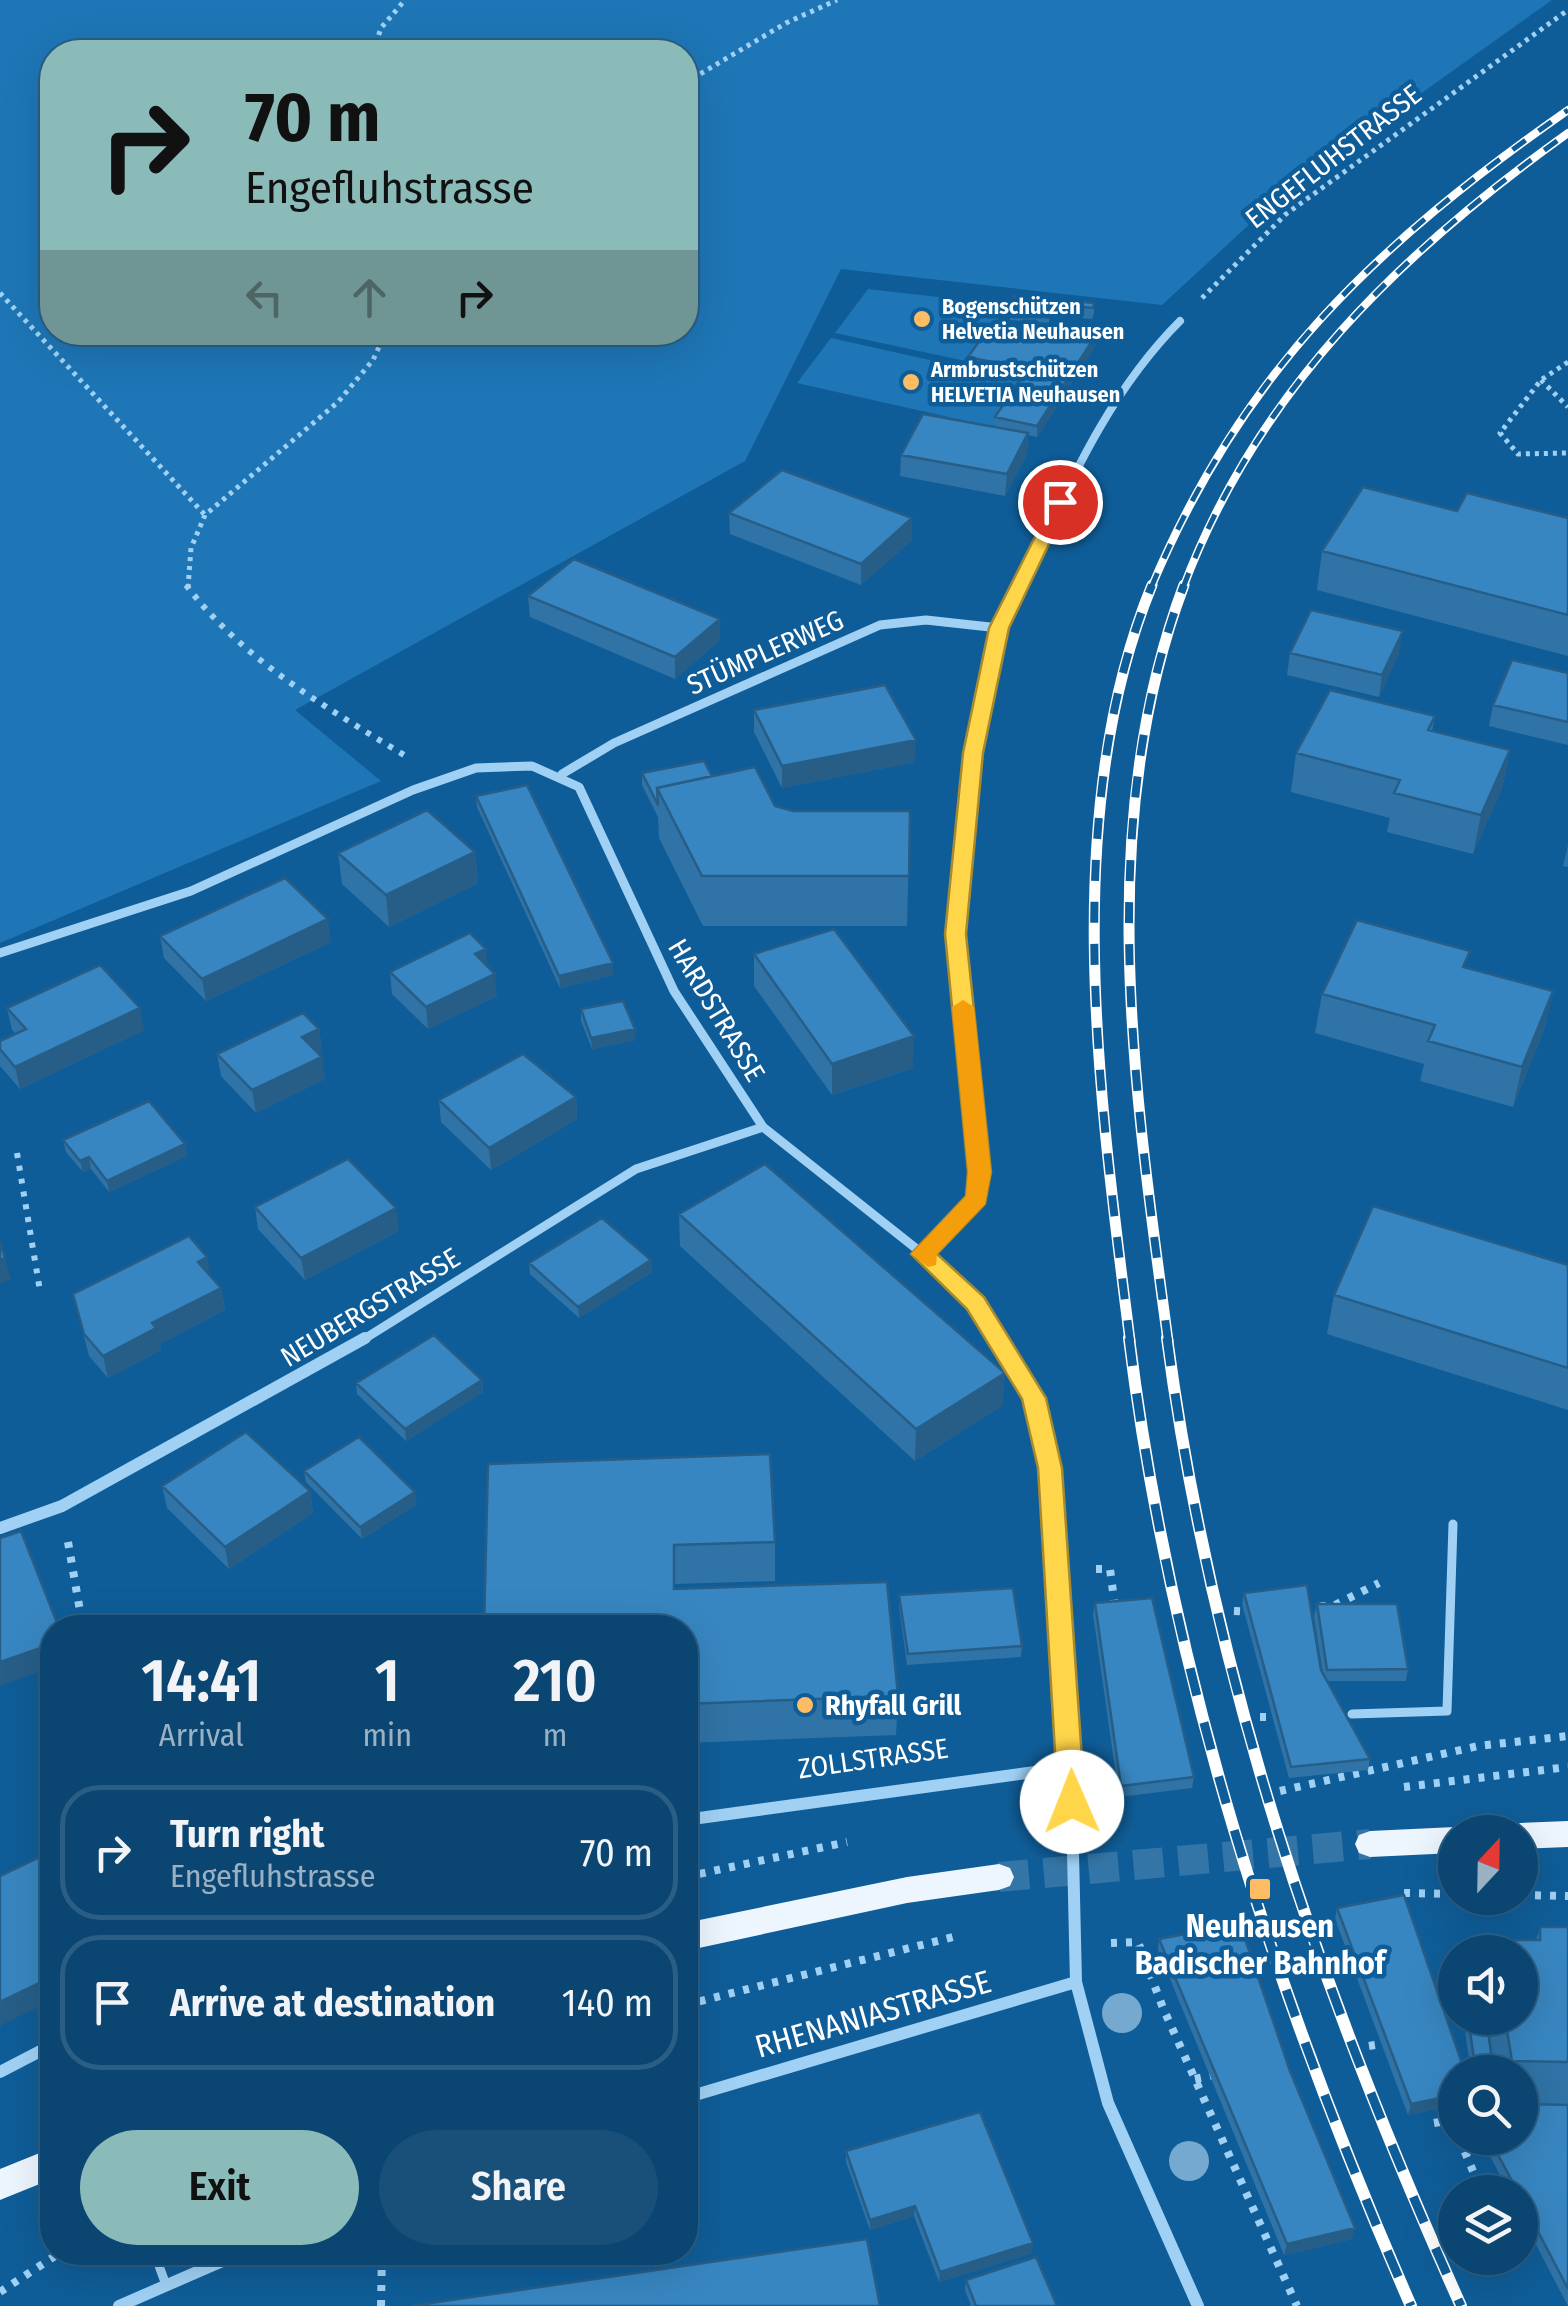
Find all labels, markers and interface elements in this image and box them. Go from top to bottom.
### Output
text: 70 m [245,76,380,160]
street label: ENGEFLUHSTRASSE [1239,78,1428,235]
icon: right [80,80,210,210]
text: Engefluhstrasse [245,161,534,215]
icon: left [237,270,292,325]
icon: ahead [342,270,397,325]
icon: right [447,270,502,325]
place label: Bogenschützen Helvetia Neuhausen [942,293,1124,345]
marker: Bogenschützen Helvetia Neuhausen [911,308,933,330]
place label: Armbrustschützen HELVETIA Neuhausen [930,356,1120,408]
marker: Armbrustschützen HELVETIA Neuhausen [900,371,922,393]
pin [1018,460,1103,545]
icon: arrive [1033,475,1088,530]
street label: STÜMPLERWEG [682,603,849,702]
street label: HARDSTRASSE [661,933,772,1087]
street label: NEUBERGSTRASSE [275,1241,466,1374]
text: 14:41 [141,1645,261,1717]
text: 1 [375,1645,400,1717]
text: 210 [513,1645,597,1717]
place label: Rhyfall Grill [825,1689,962,1722]
marker: Rhyfall Grill [794,1694,816,1716]
text: Arrival [159,1716,244,1754]
text: min [363,1716,412,1754]
text: m [543,1716,567,1754]
street label: ZOLLSTRASSE [796,1732,950,1785]
position arrow [1020,1750,1124,1854]
text: Turn right [170,1811,324,1857]
north arrow [1438,1815,1538,1915]
map controls [1438,1815,1538,2275]
icon: right [85,1825,140,1880]
text: 70 m [580,1830,653,1876]
text: Engefluhstrasse [170,1857,376,1895]
marker: Neuhausen Badischer Bahnhof [1247,1876,1273,1902]
place label: Neuhausen Badischer Bahnhof [1135,1907,1388,1982]
button: sound [1438,1935,1538,2035]
street label: RHENANIASTRASSE [751,1962,995,2066]
icon: arrive [85,1975,140,2030]
text: Arrive at destination [170,1980,495,2026]
text: 140 m [562,1980,653,2026]
button: search [1438,2055,1538,2155]
button: Exit [80,2130,359,2245]
button: Share [379,2130,658,2245]
button: layers [1438,2175,1538,2275]

